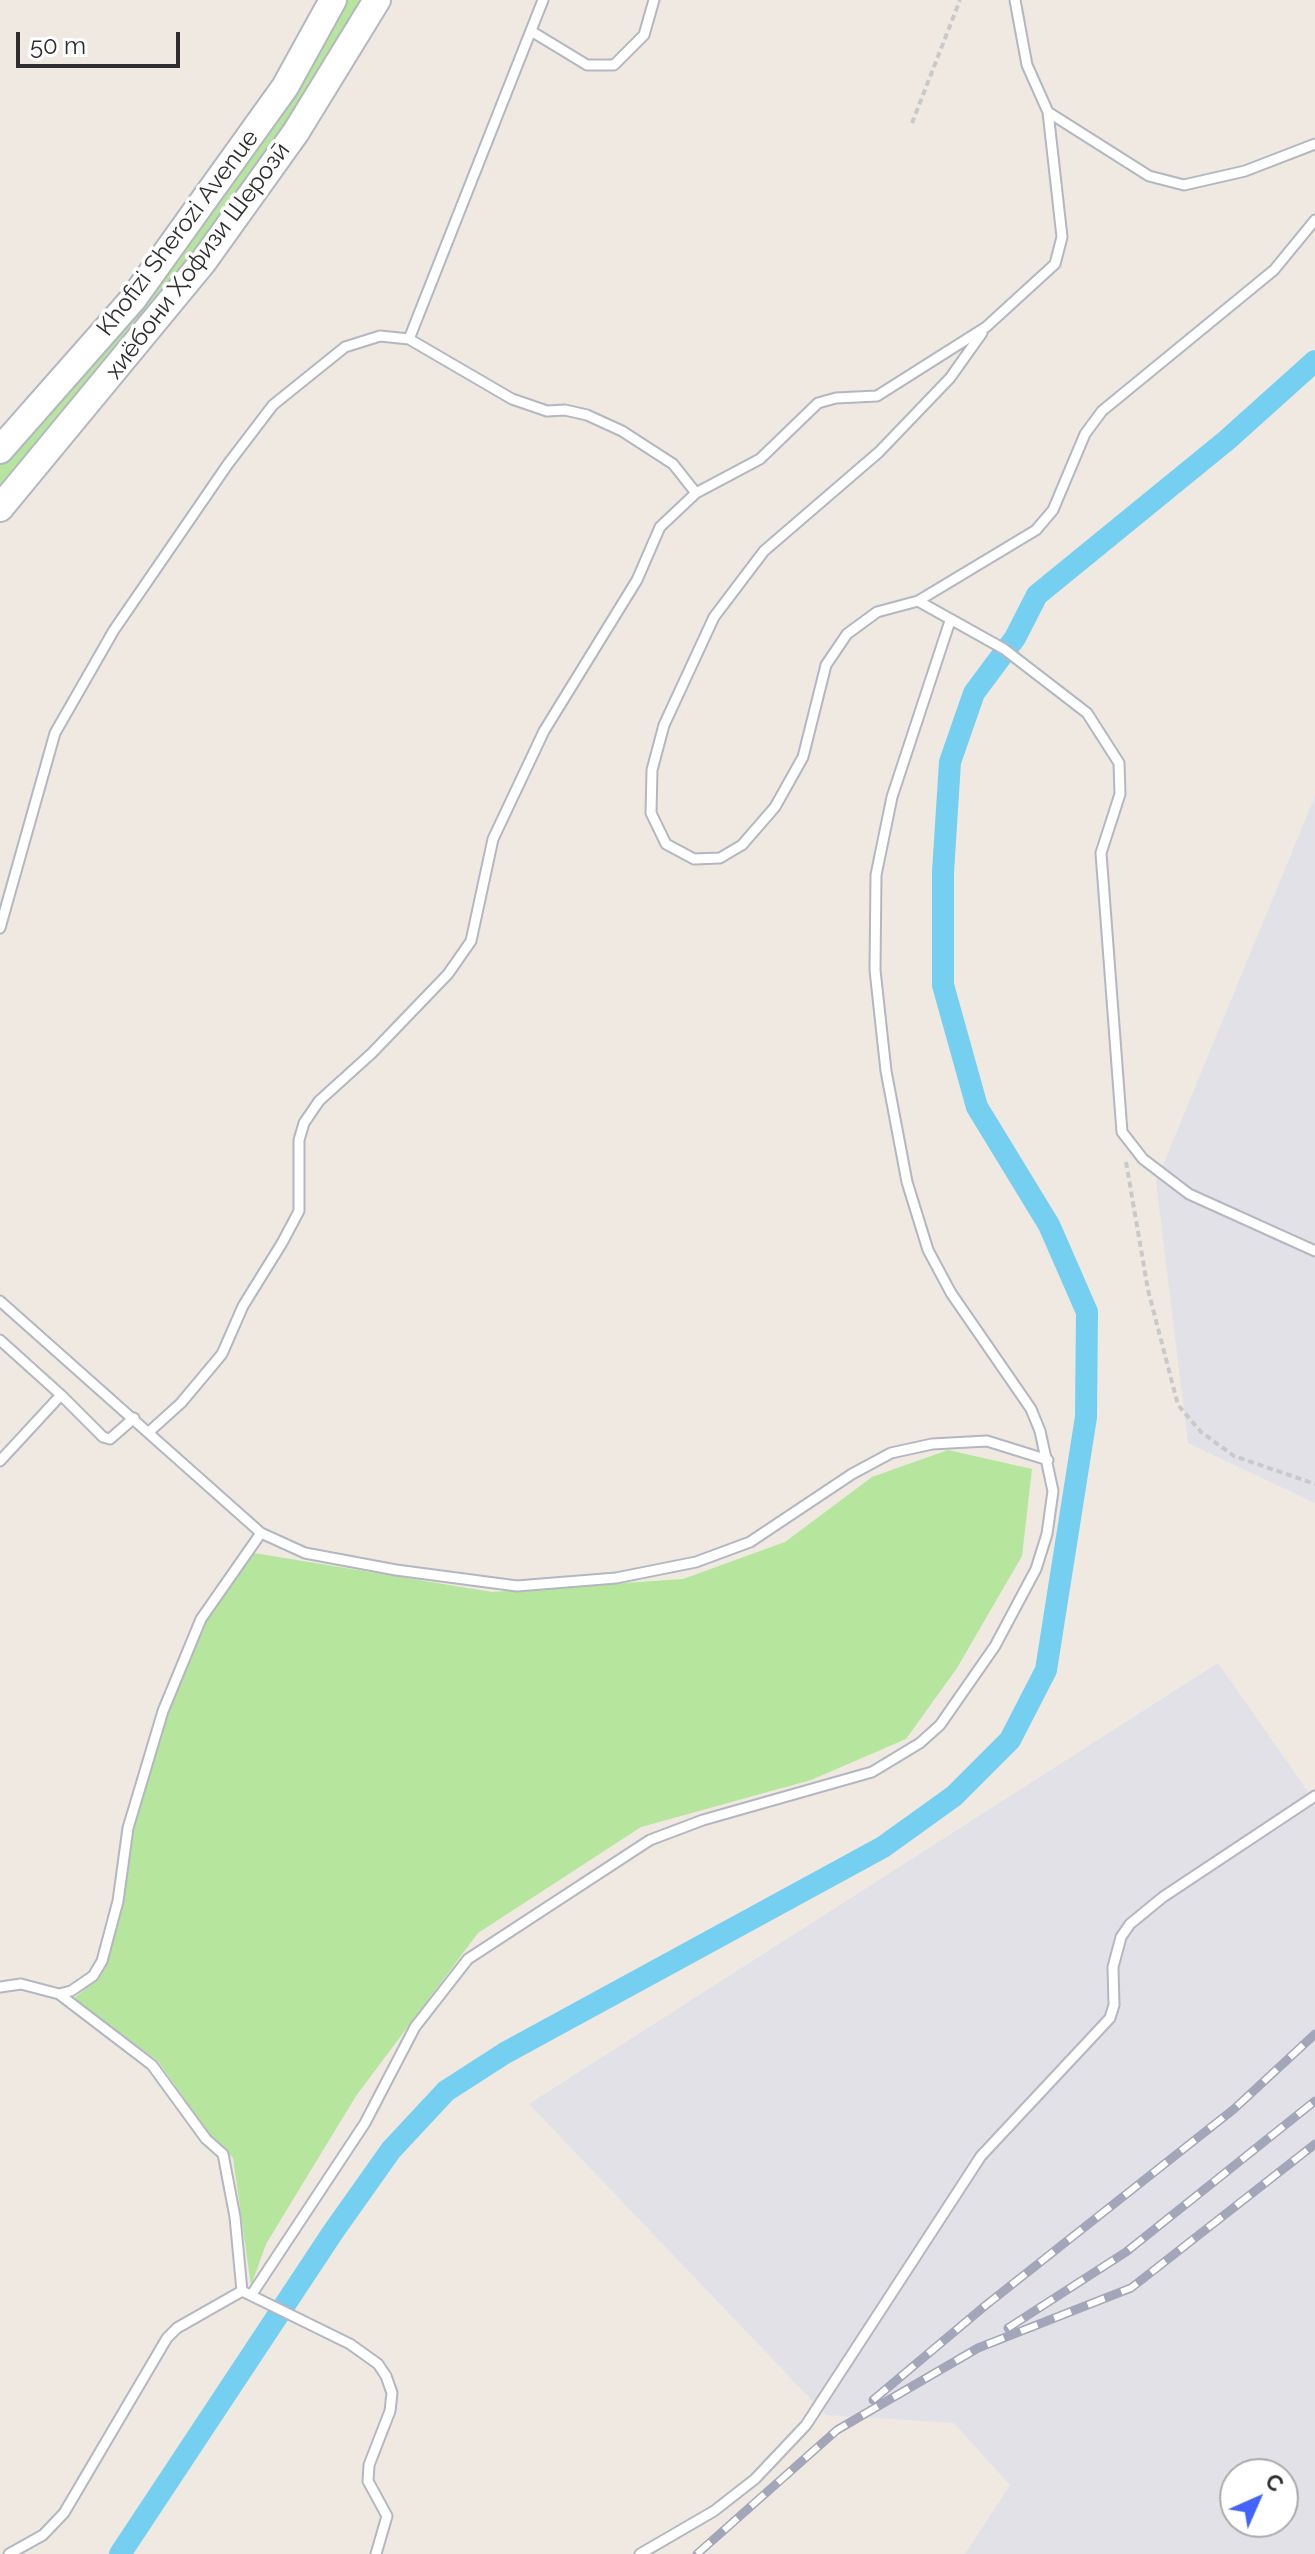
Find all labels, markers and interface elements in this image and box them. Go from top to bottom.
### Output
scale bar [20,16,184,66]
text: 50 m [30,31,86,60]
street label: Khofizi Sherozi Avenue [91,124,265,342]
street label: хиёбони Ҳофизи Шерозӣ [100,137,296,385]
north arrow [1219,2458,1299,2538]
text: С [1260,2468,1289,2497]

